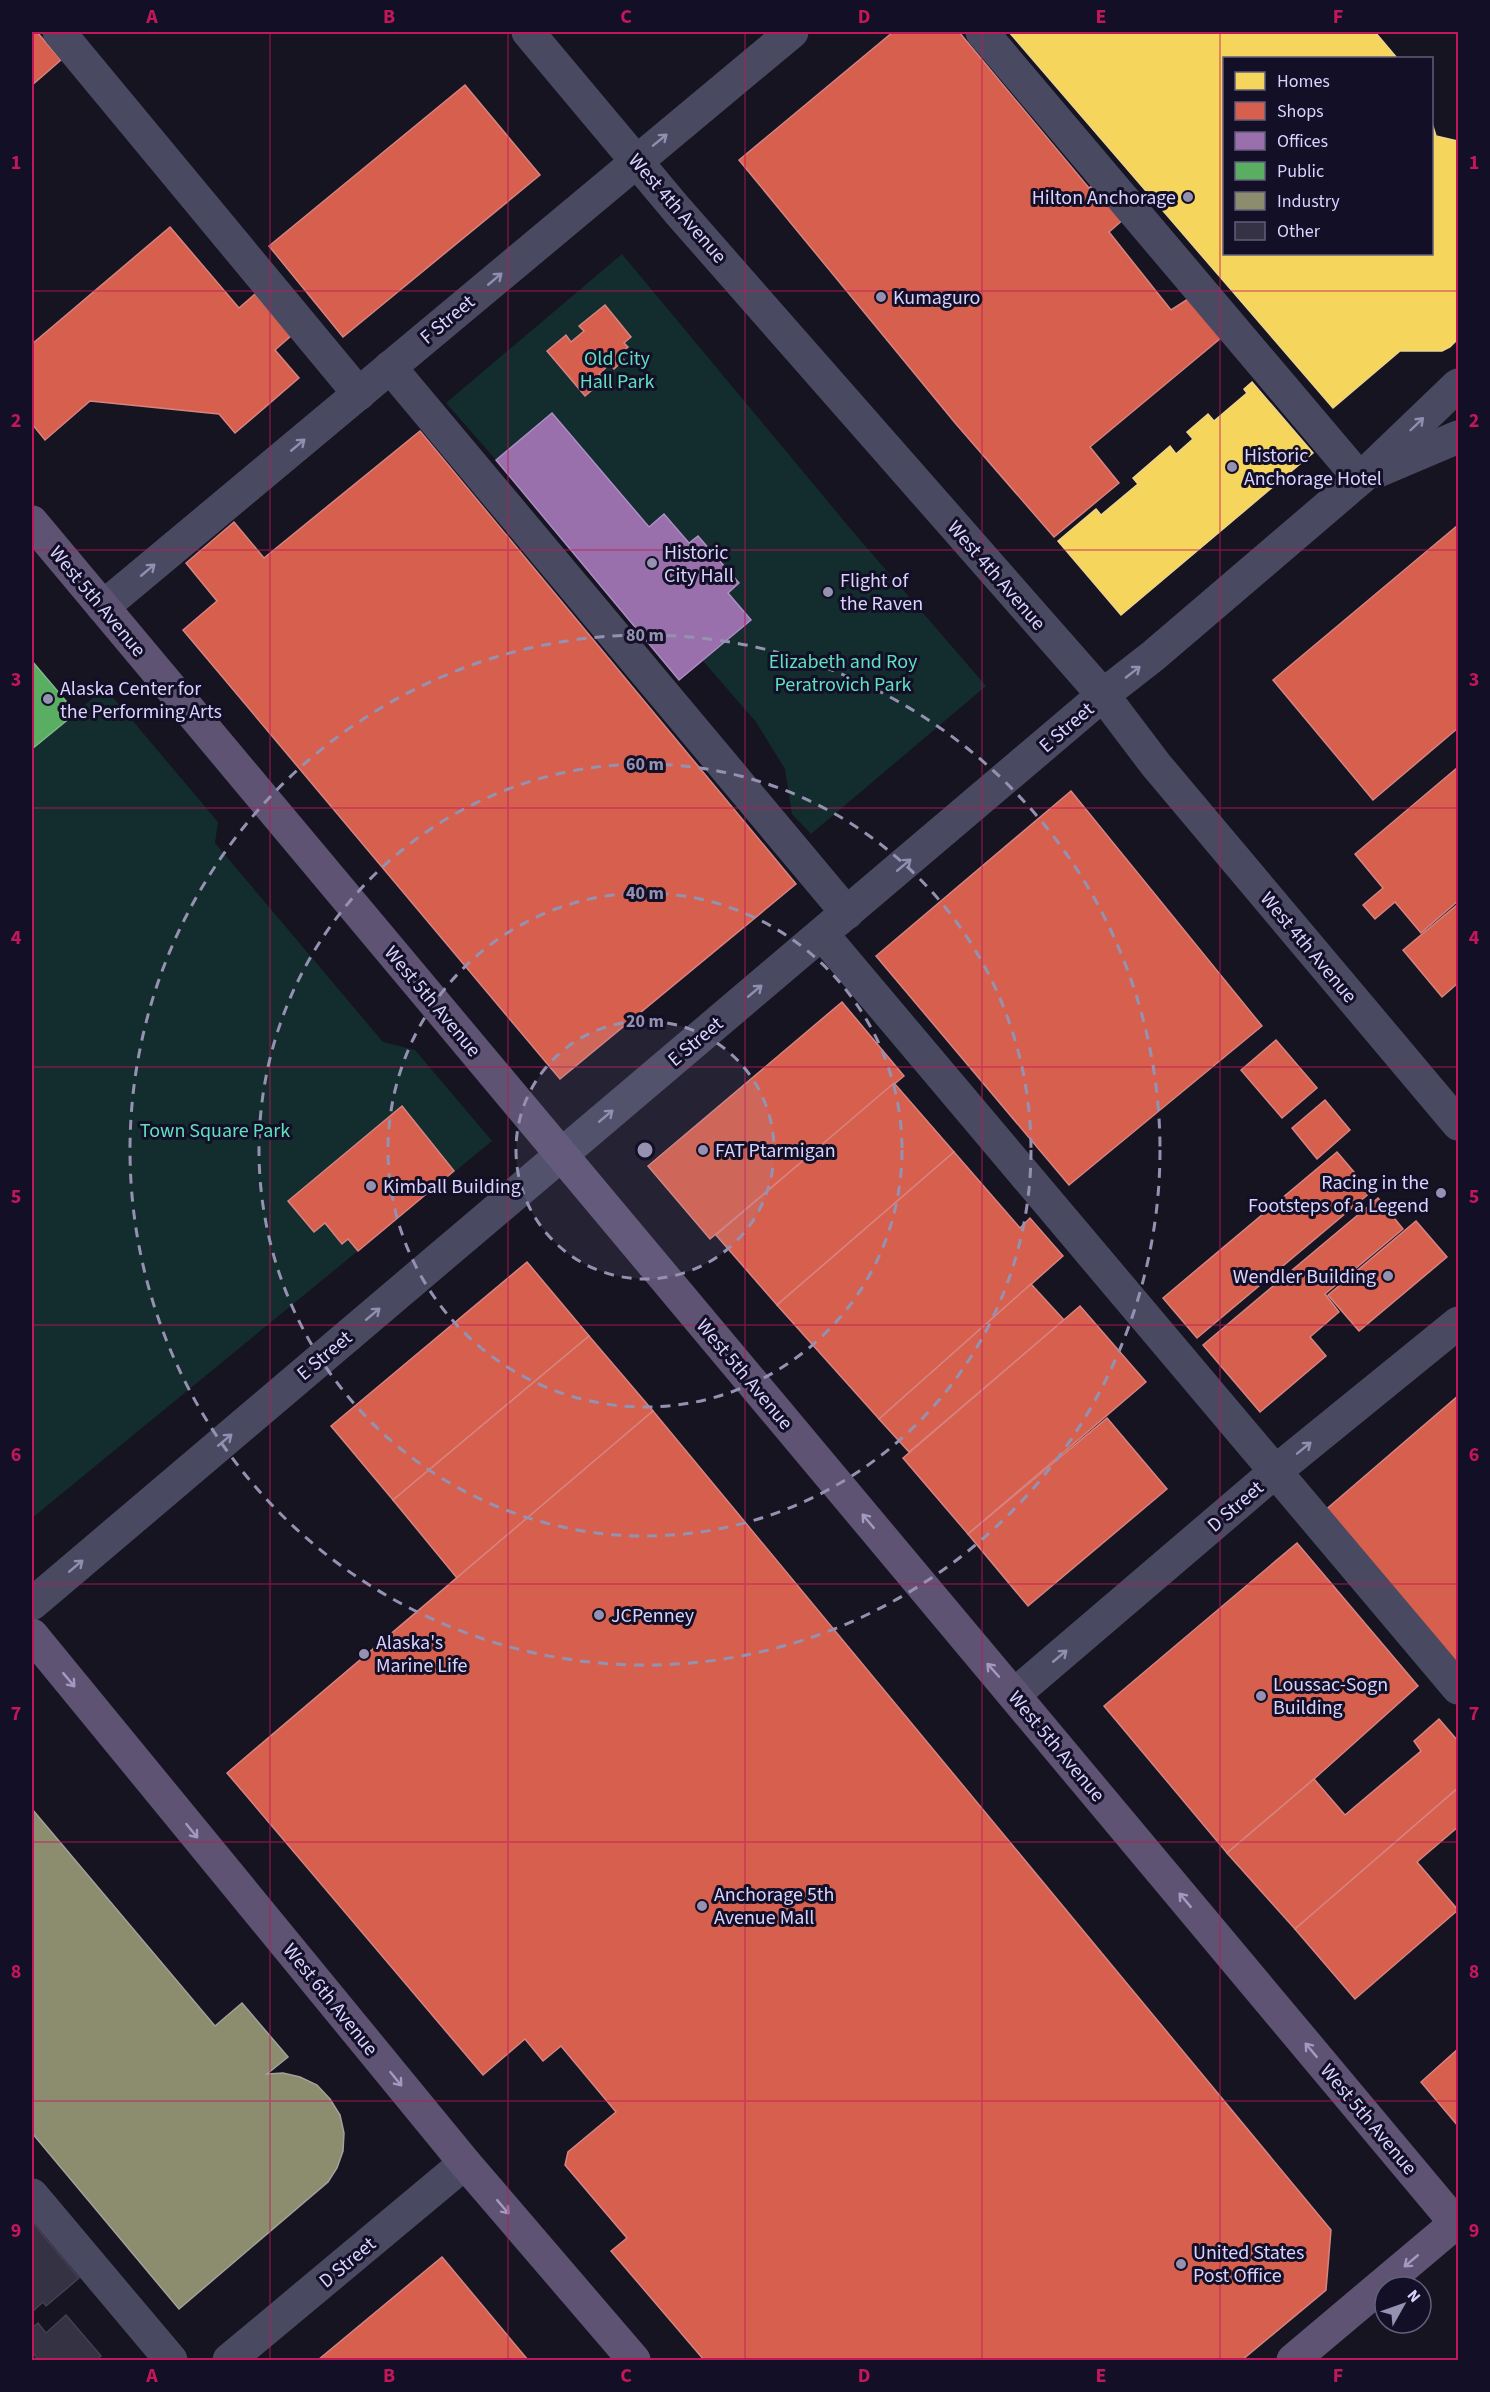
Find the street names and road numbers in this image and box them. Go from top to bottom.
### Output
street label: West 4th Avenue [622,148,733,270]
street label: F Street [414,288,481,351]
street label: West 4th Avenue [941,515,1052,637]
street label: West 5th Avenue [42,540,152,663]
street label: E Street [1033,696,1100,760]
street label: West 4th Avenue [1253,886,1363,1009]
street label: West 5th Avenue [377,940,487,1063]
street label: E Street [662,1010,730,1073]
street label: West 5th Avenue [689,1313,799,1436]
street label: E Street [291,1324,359,1387]
street label: D Street [1201,1474,1270,1539]
street label: West 5th Avenue [1001,1685,1111,1808]
street label: West 6th Avenue [276,1937,384,2062]
street label: West 5th Avenue [1313,2058,1423,2181]
street label: D Street [313,2231,382,2295]

